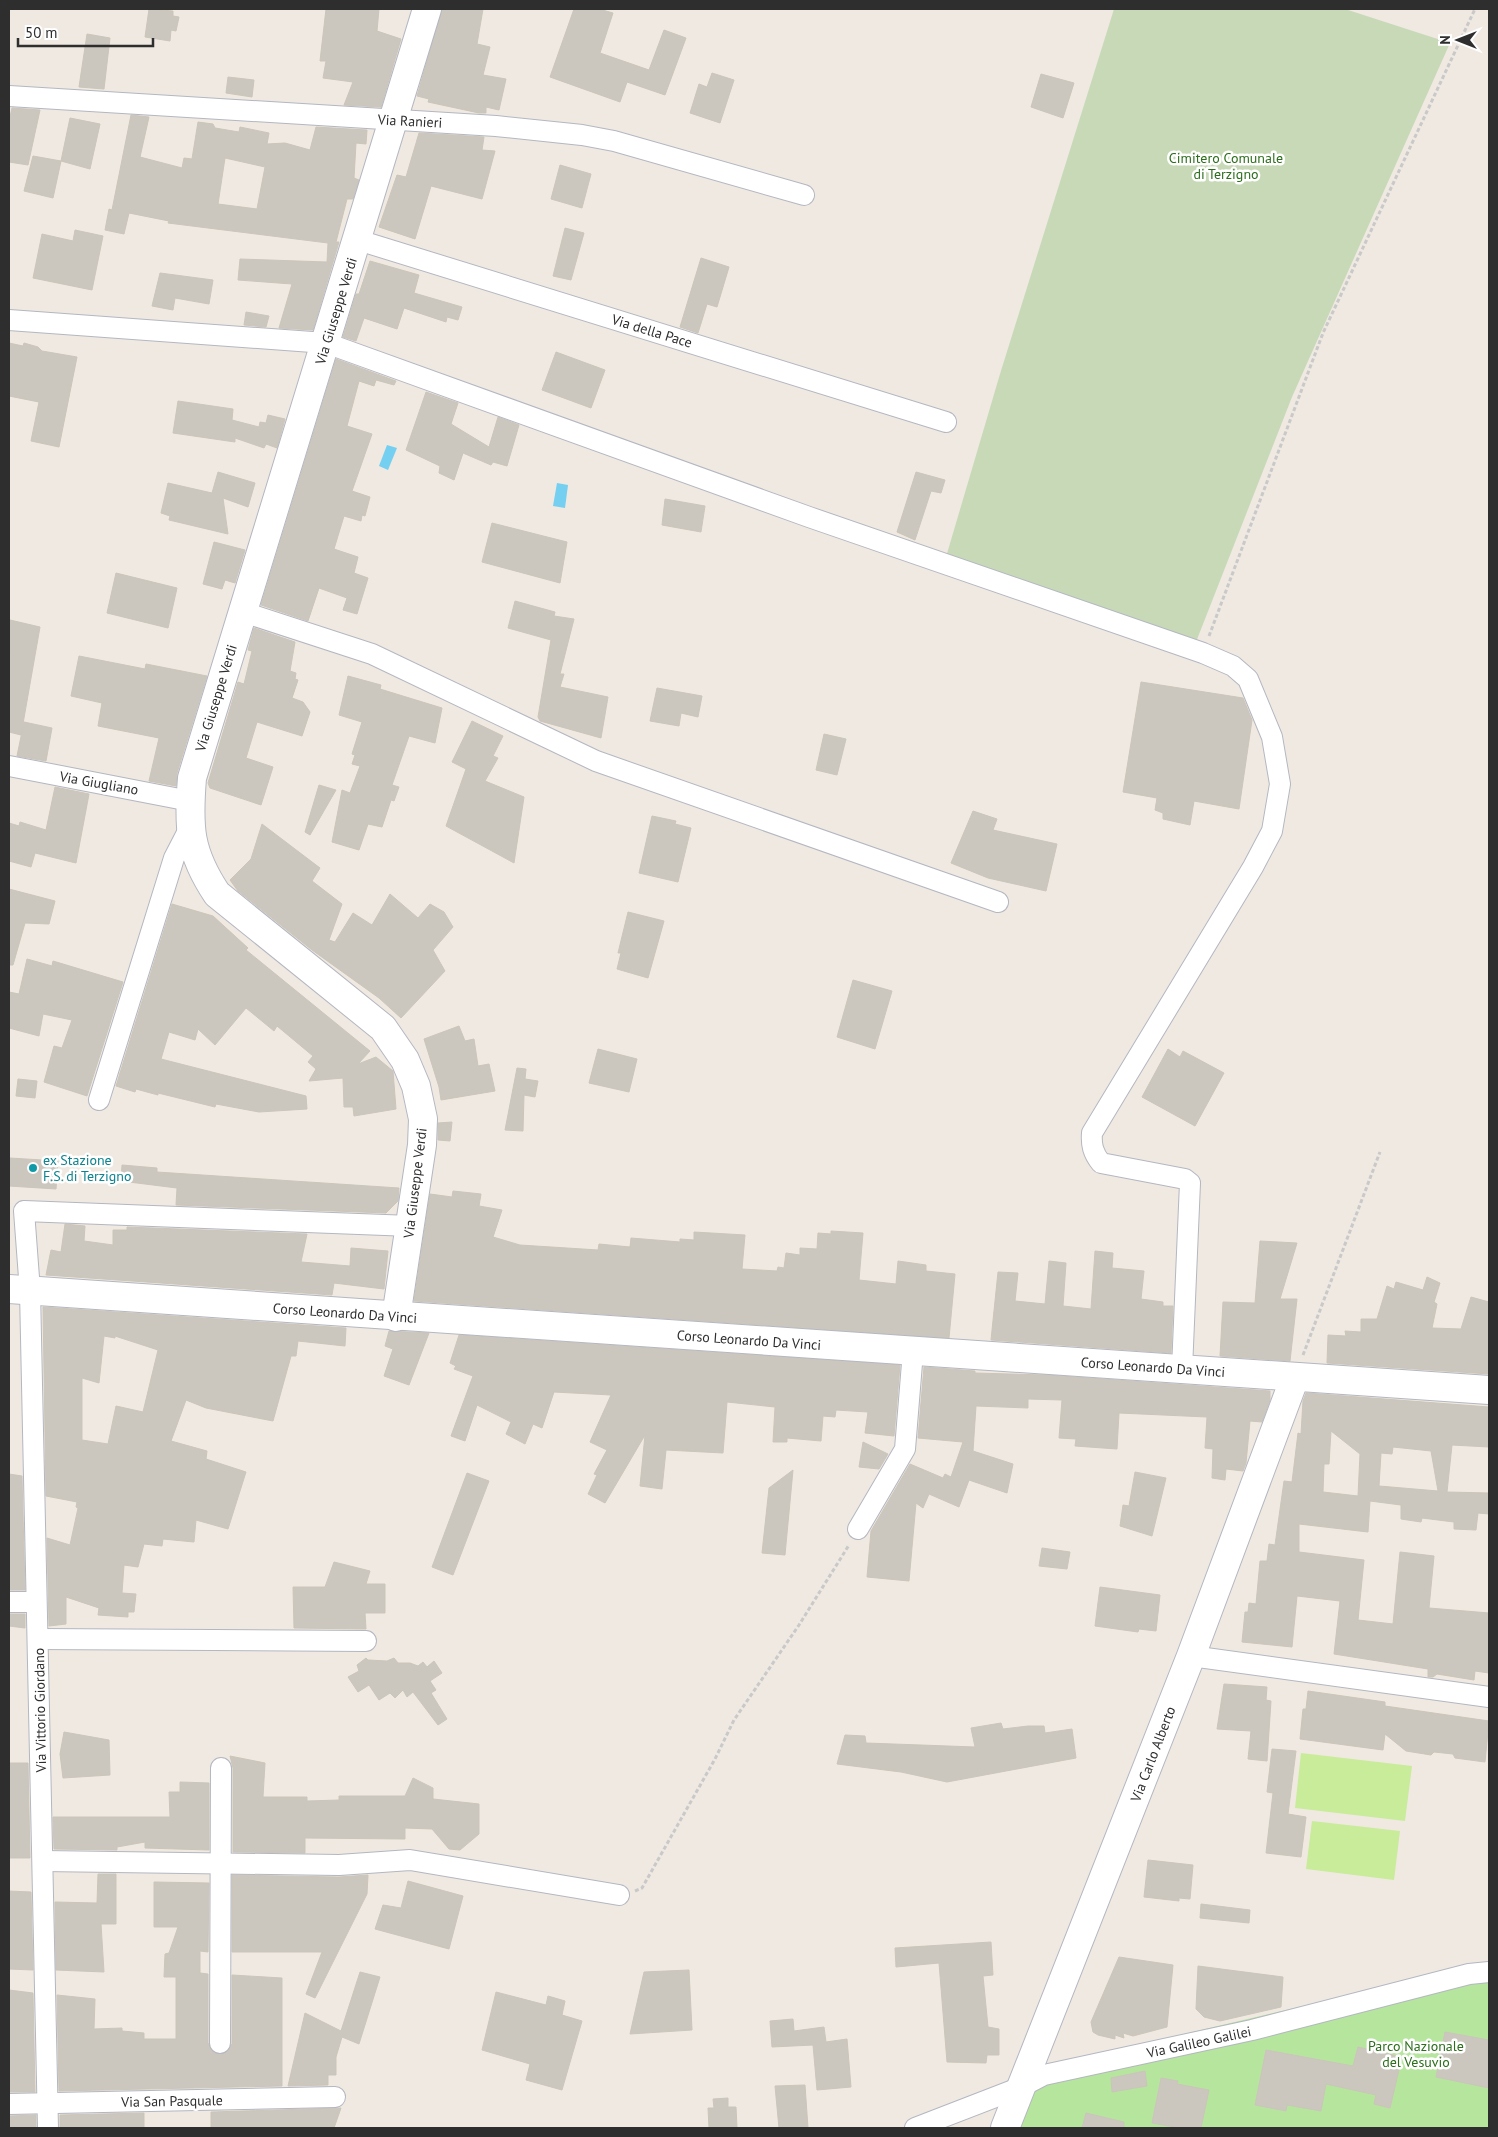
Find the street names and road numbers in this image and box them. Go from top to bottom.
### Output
street label: Via Ranieri [376,110,443,132]
street label: Via Giuseppe Verdi [311,255,361,368]
street label: Via della Pace [609,310,694,352]
street label: Via Giuseppe Verdi [191,642,241,755]
street label: Via Giugliano [57,767,140,799]
street label: Via Giuseppe Verdi [399,1127,431,1240]
street label: Corso Leonardo Da Vinci [272,1299,418,1327]
street label: Corso Leonardo Da Vinci [676,1326,822,1354]
street label: Corso Leonardo Da Vinci [1080,1353,1226,1381]
street label: Via Vittorio Giordano [30,1648,50,1773]
street label: Via Carlo Alberto [1126,1704,1179,1805]
street label: Via Galileo Galilei [1144,2022,1253,2062]
street label: Via San Pasquale [120,2091,223,2111]

